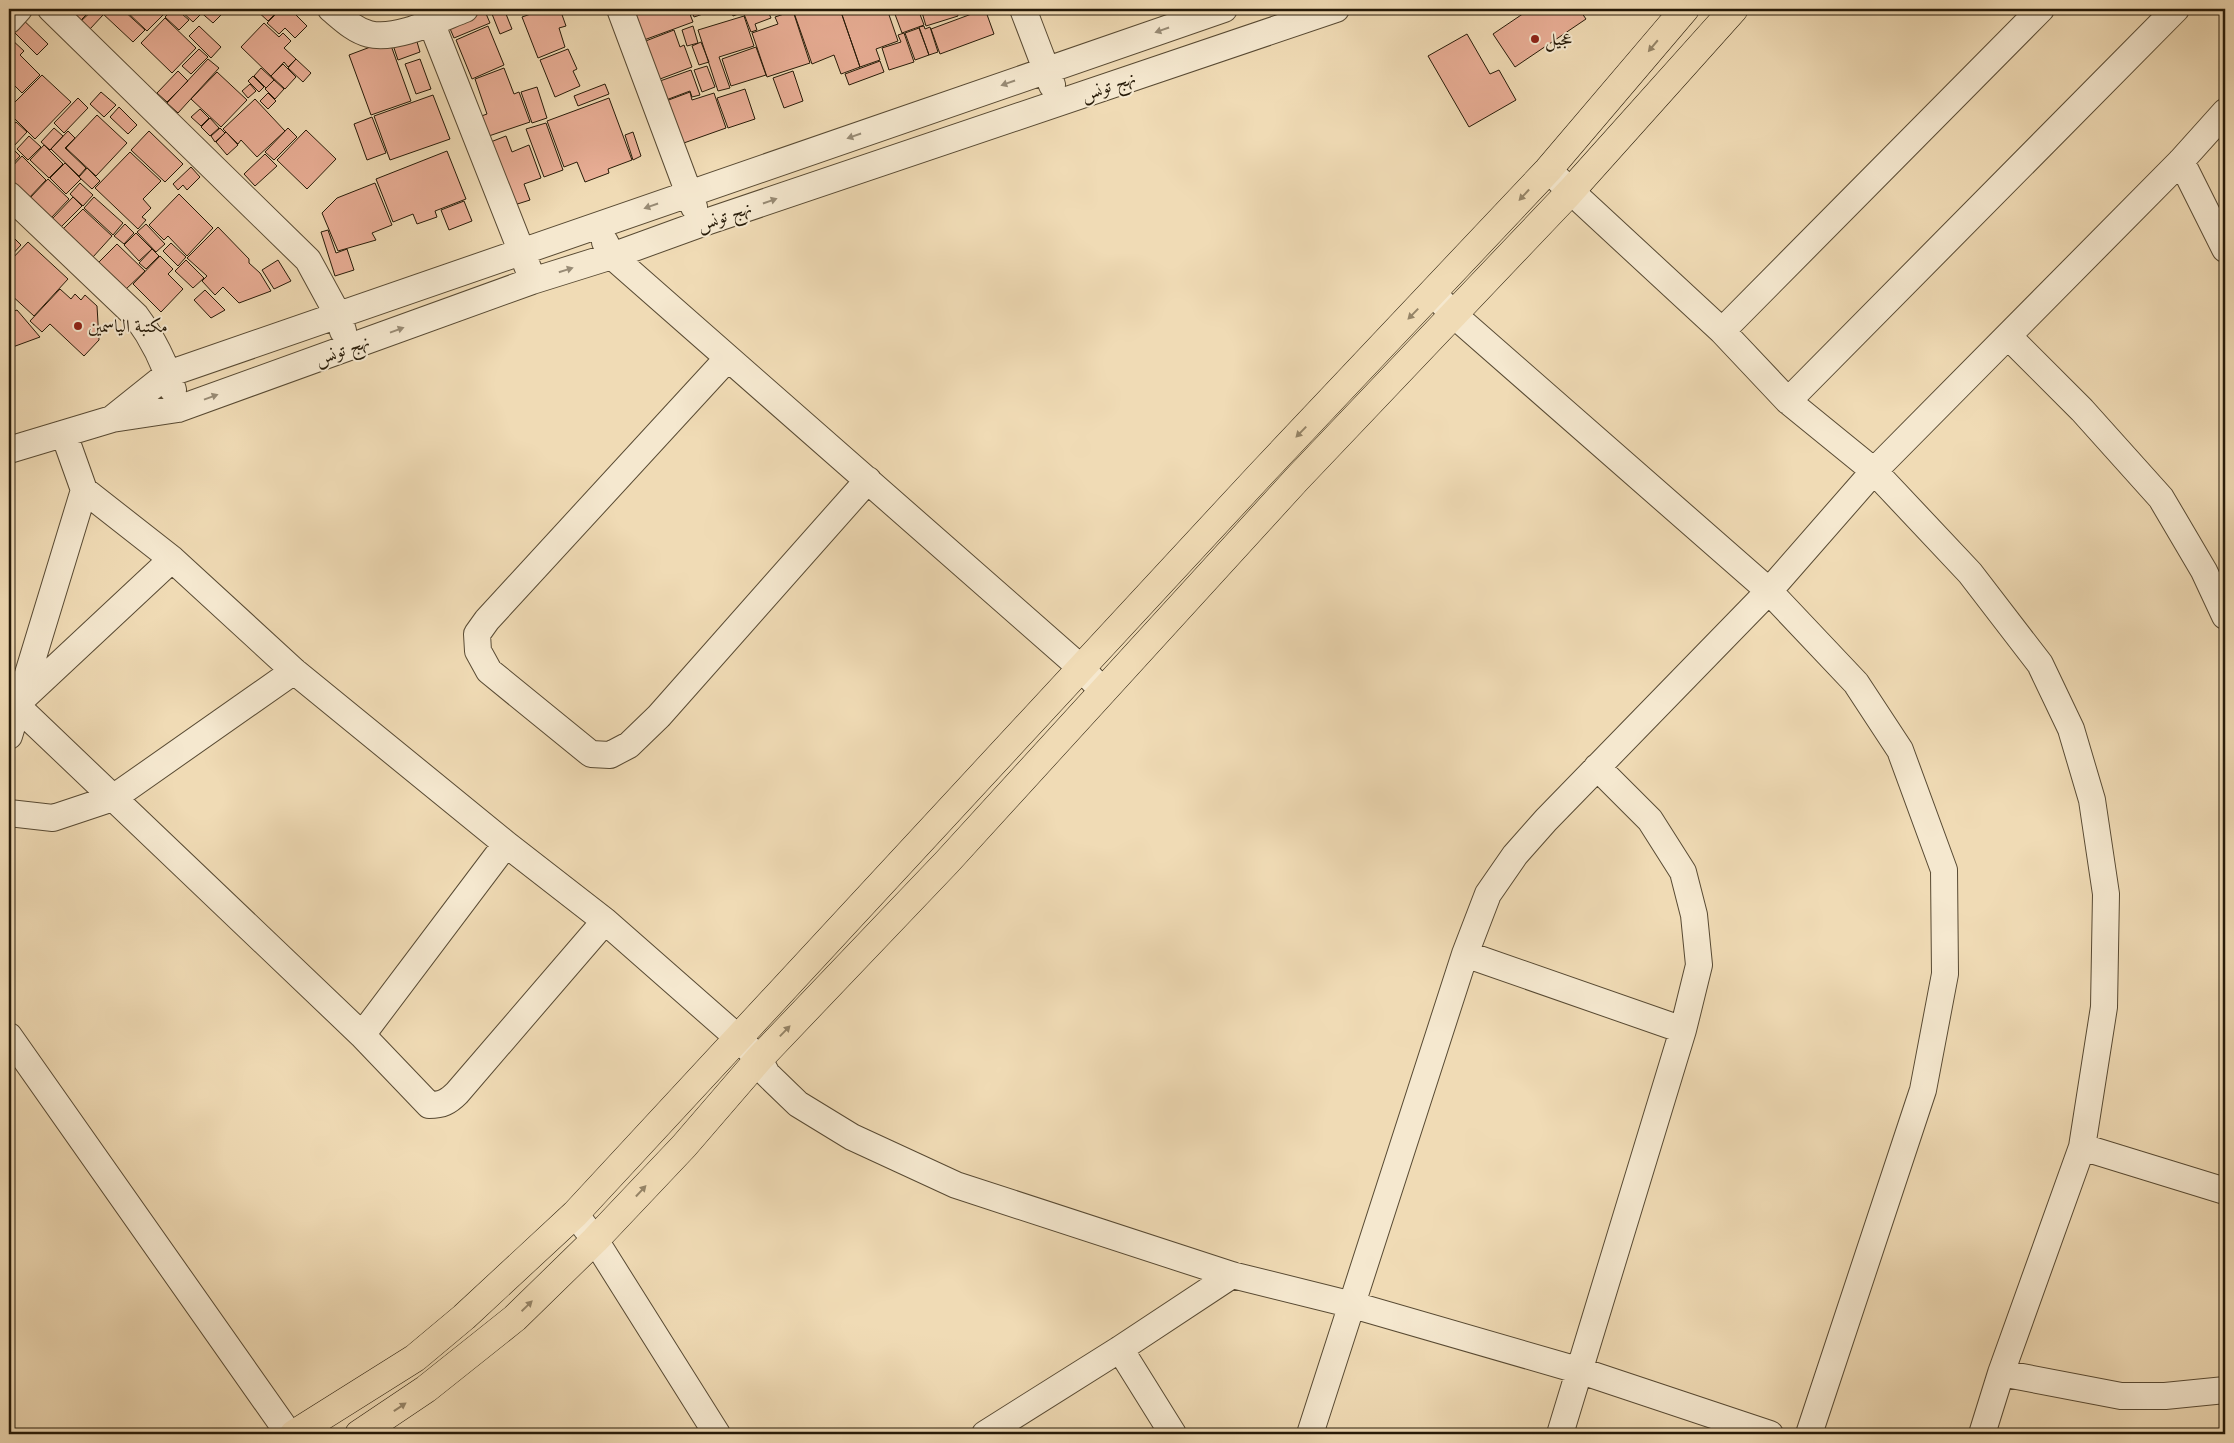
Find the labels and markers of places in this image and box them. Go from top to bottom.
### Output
place label: عجيل [1545,28,1572,52]
marker: عجيل [1529,33,1541,45]
place label: مكتبة الياسمين [88,315,168,337]
marker: مكتبة الياسمين [72,320,84,332]

